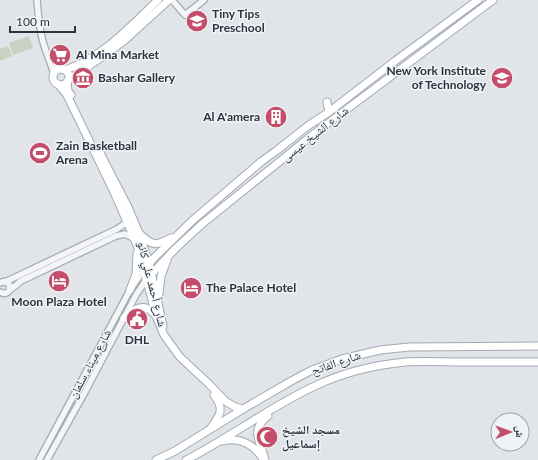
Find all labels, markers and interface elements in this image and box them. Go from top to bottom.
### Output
place label: Tiny Tips Preschool [212,6,265,35]
scale bar [10,8,75,34]
school or university icon: Tiny Tips Preschool [184,8,210,34]
text: 100 m [16,14,50,29]
supermarket icon: Al Mina Market [47,42,73,68]
place label: Al Mina Market [75,47,159,62]
place label: New York Institute of Technology [386,63,487,92]
museum icon: Bashar Gallery [70,65,96,91]
school or university icon: New York Institute of Technology [489,65,515,91]
place label: Bashar Gallery [98,70,176,85]
street label: شارع الشيخ عيسى [278,103,352,165]
building icon: Al A'amera [263,104,289,130]
place label: Al A'amera [202,109,260,124]
place label: Zain Basketball Arena [55,138,137,167]
sports icon: Zain Basketball Arena [27,140,53,166]
street label: شارع أحمد علي كانو [132,240,170,329]
hotel icon: Moon Plaza Hotel [46,268,72,294]
hotel icon: The Palace Hotel [178,275,204,301]
place label: The Palace Hotel [206,280,296,295]
place label: Moon Plaza Hotel [11,294,107,309]
public building icon: DHL [124,306,150,332]
street label: شارع ميناء سلمان [65,326,115,401]
place label: DHL [125,332,150,347]
street label: شارع الفاتح [309,347,363,379]
north arrow [490,412,530,452]
place label: مسجد الشيخ إسماعيل [282,422,340,452]
mosque icon: مسجد الشيخ إسماعيل [254,424,280,450]
text: ش [512,426,527,438]

